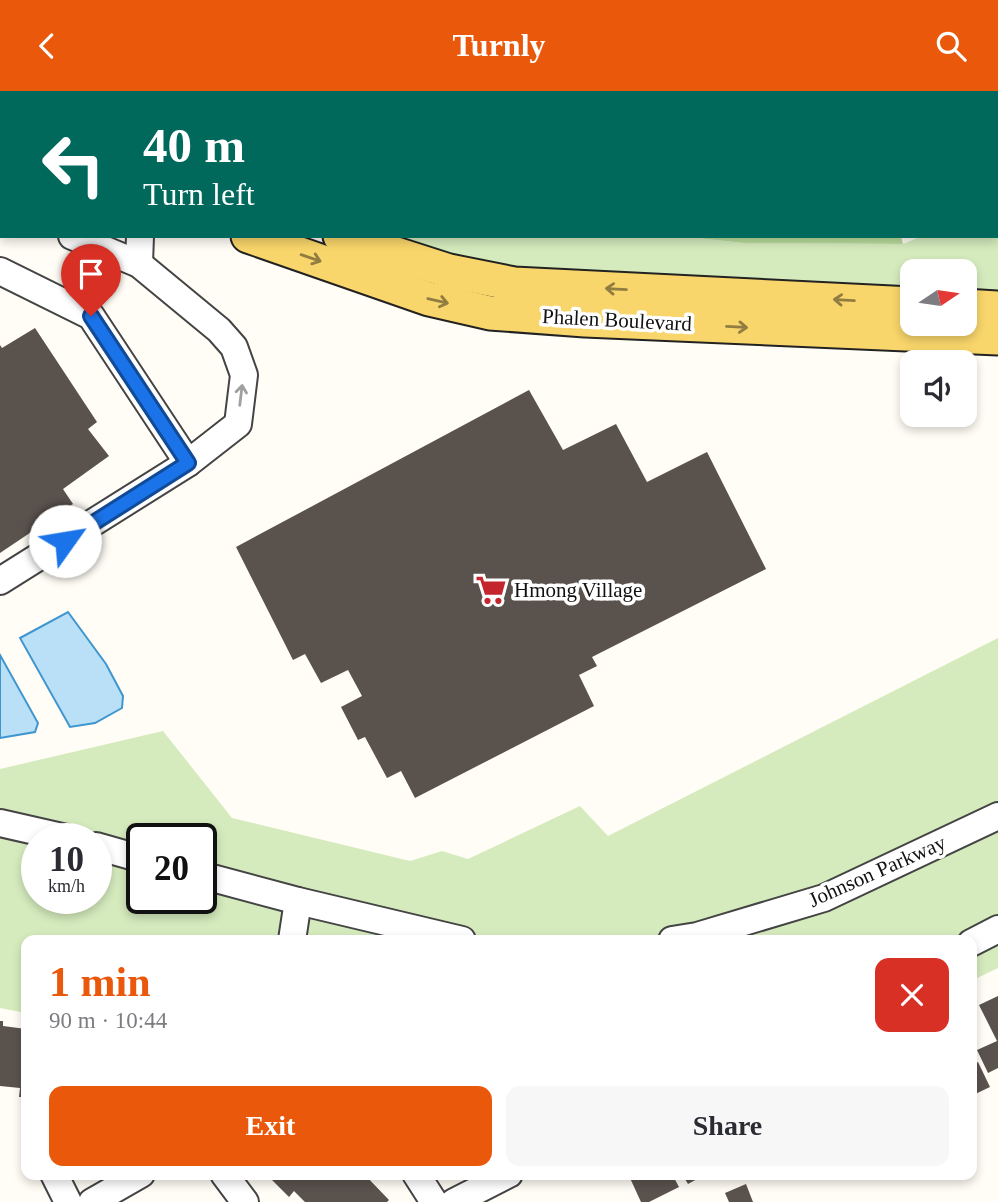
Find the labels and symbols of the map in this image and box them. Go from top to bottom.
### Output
pin [61,244,121,316]
one-way arrow [299,253,321,265]
north arrow [900,259,976,336]
one-way arrow [605,282,628,295]
one-way arrow [832,294,855,307]
one-way arrow [426,295,449,308]
street label: Phalen Boulevard [542,304,693,336]
one-way arrow [726,320,749,333]
one-way arrow [235,384,248,407]
position arrow [28,504,102,578]
supermarket icon: Hmong Village [474,573,508,607]
place label: Hmong Village [514,578,642,602]
speed limit sign: 20 [126,823,217,914]
street label: Johnson Parkway [805,830,950,912]

